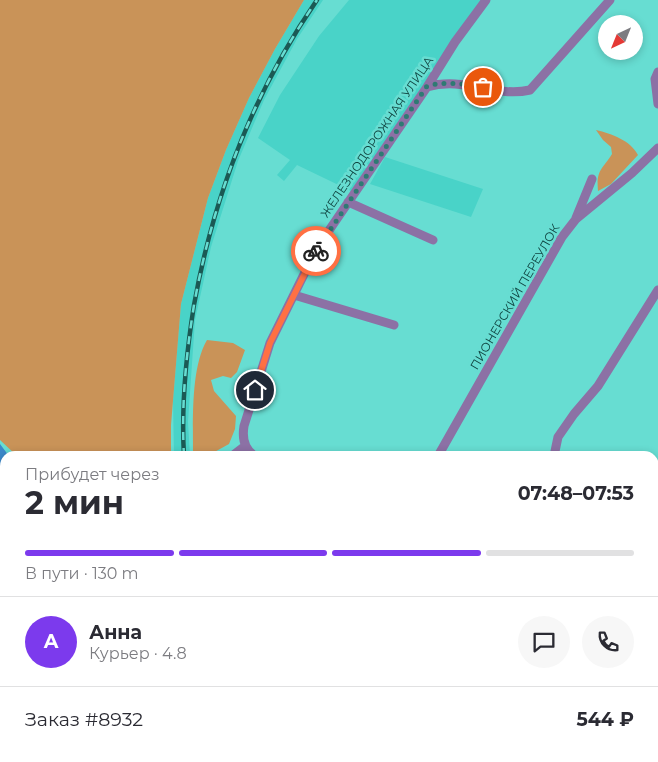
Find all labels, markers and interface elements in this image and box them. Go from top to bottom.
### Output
north arrow [598,15,642,60]
map controls [598,15,643,60]
street label: ЖЕЛЕЗНОДОРОЖНАЯ УЛИЦА [317,53,436,220]
pin [462,66,504,108]
icon: bag [469,73,497,101]
street label: ПИОНЕРСКИЙ ПЕРЕУЛОК [467,221,563,372]
courier [291,226,341,276]
icon: bike [302,237,330,265]
pin [234,369,276,411]
icon: home [241,376,269,404]
text: Прибудет через [25,465,160,484]
text: 07:48–07:53 [518,482,634,505]
text: 2 мин [25,483,124,522]
text: В пути · 130 m [25,564,138,583]
button: chat [518,616,570,668]
button: phone [582,616,634,668]
text: Анна [89,621,142,644]
text: А [43,630,59,653]
text: Курьер · 4.8 [89,644,187,663]
text: Заказ #8932 [25,708,143,731]
text: 544 ₽ [576,708,634,731]

